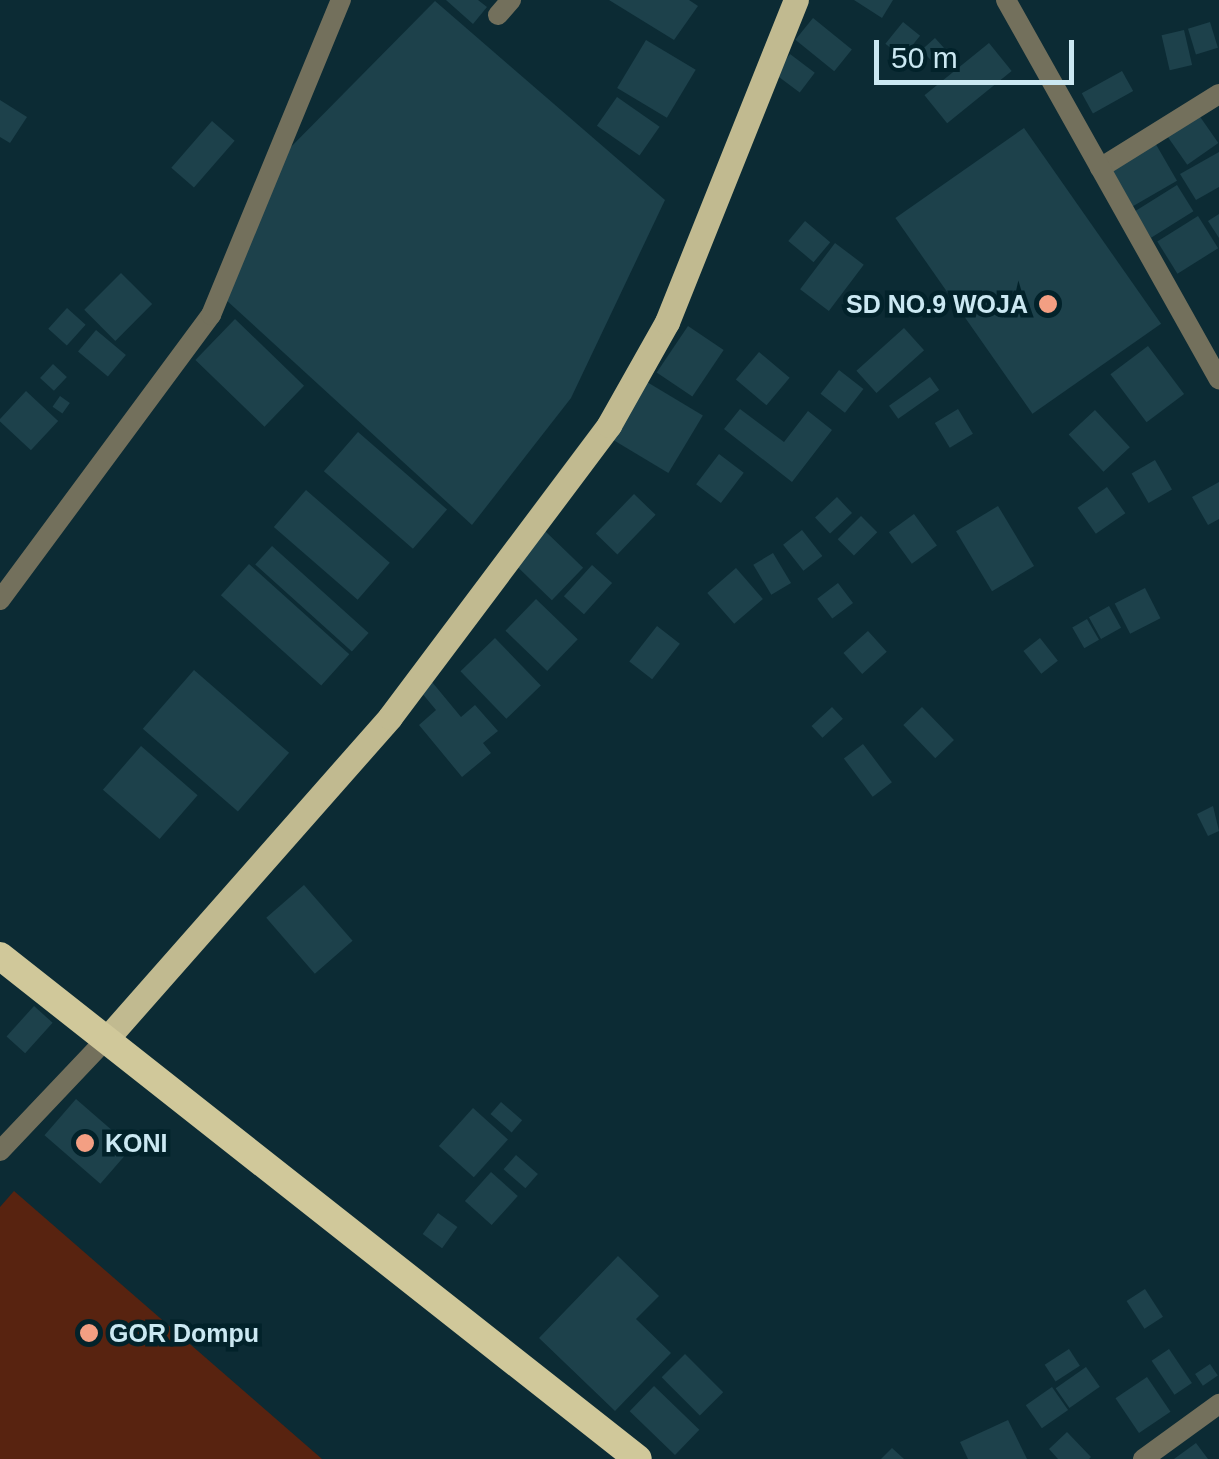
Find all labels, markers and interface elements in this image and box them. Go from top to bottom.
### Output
scale bar [879,20,1079,82]
text: 50 m [891,41,958,74]
place label: SD NO.9 WOJA [846,289,1028,319]
marker: SD NO.9 WOJA [1037,293,1059,315]
place label: KONI [105,1128,168,1158]
marker: KONI [74,1132,96,1154]
place label: GOR Dompu [109,1318,259,1348]
marker: GOR Dompu [78,1322,100,1344]

